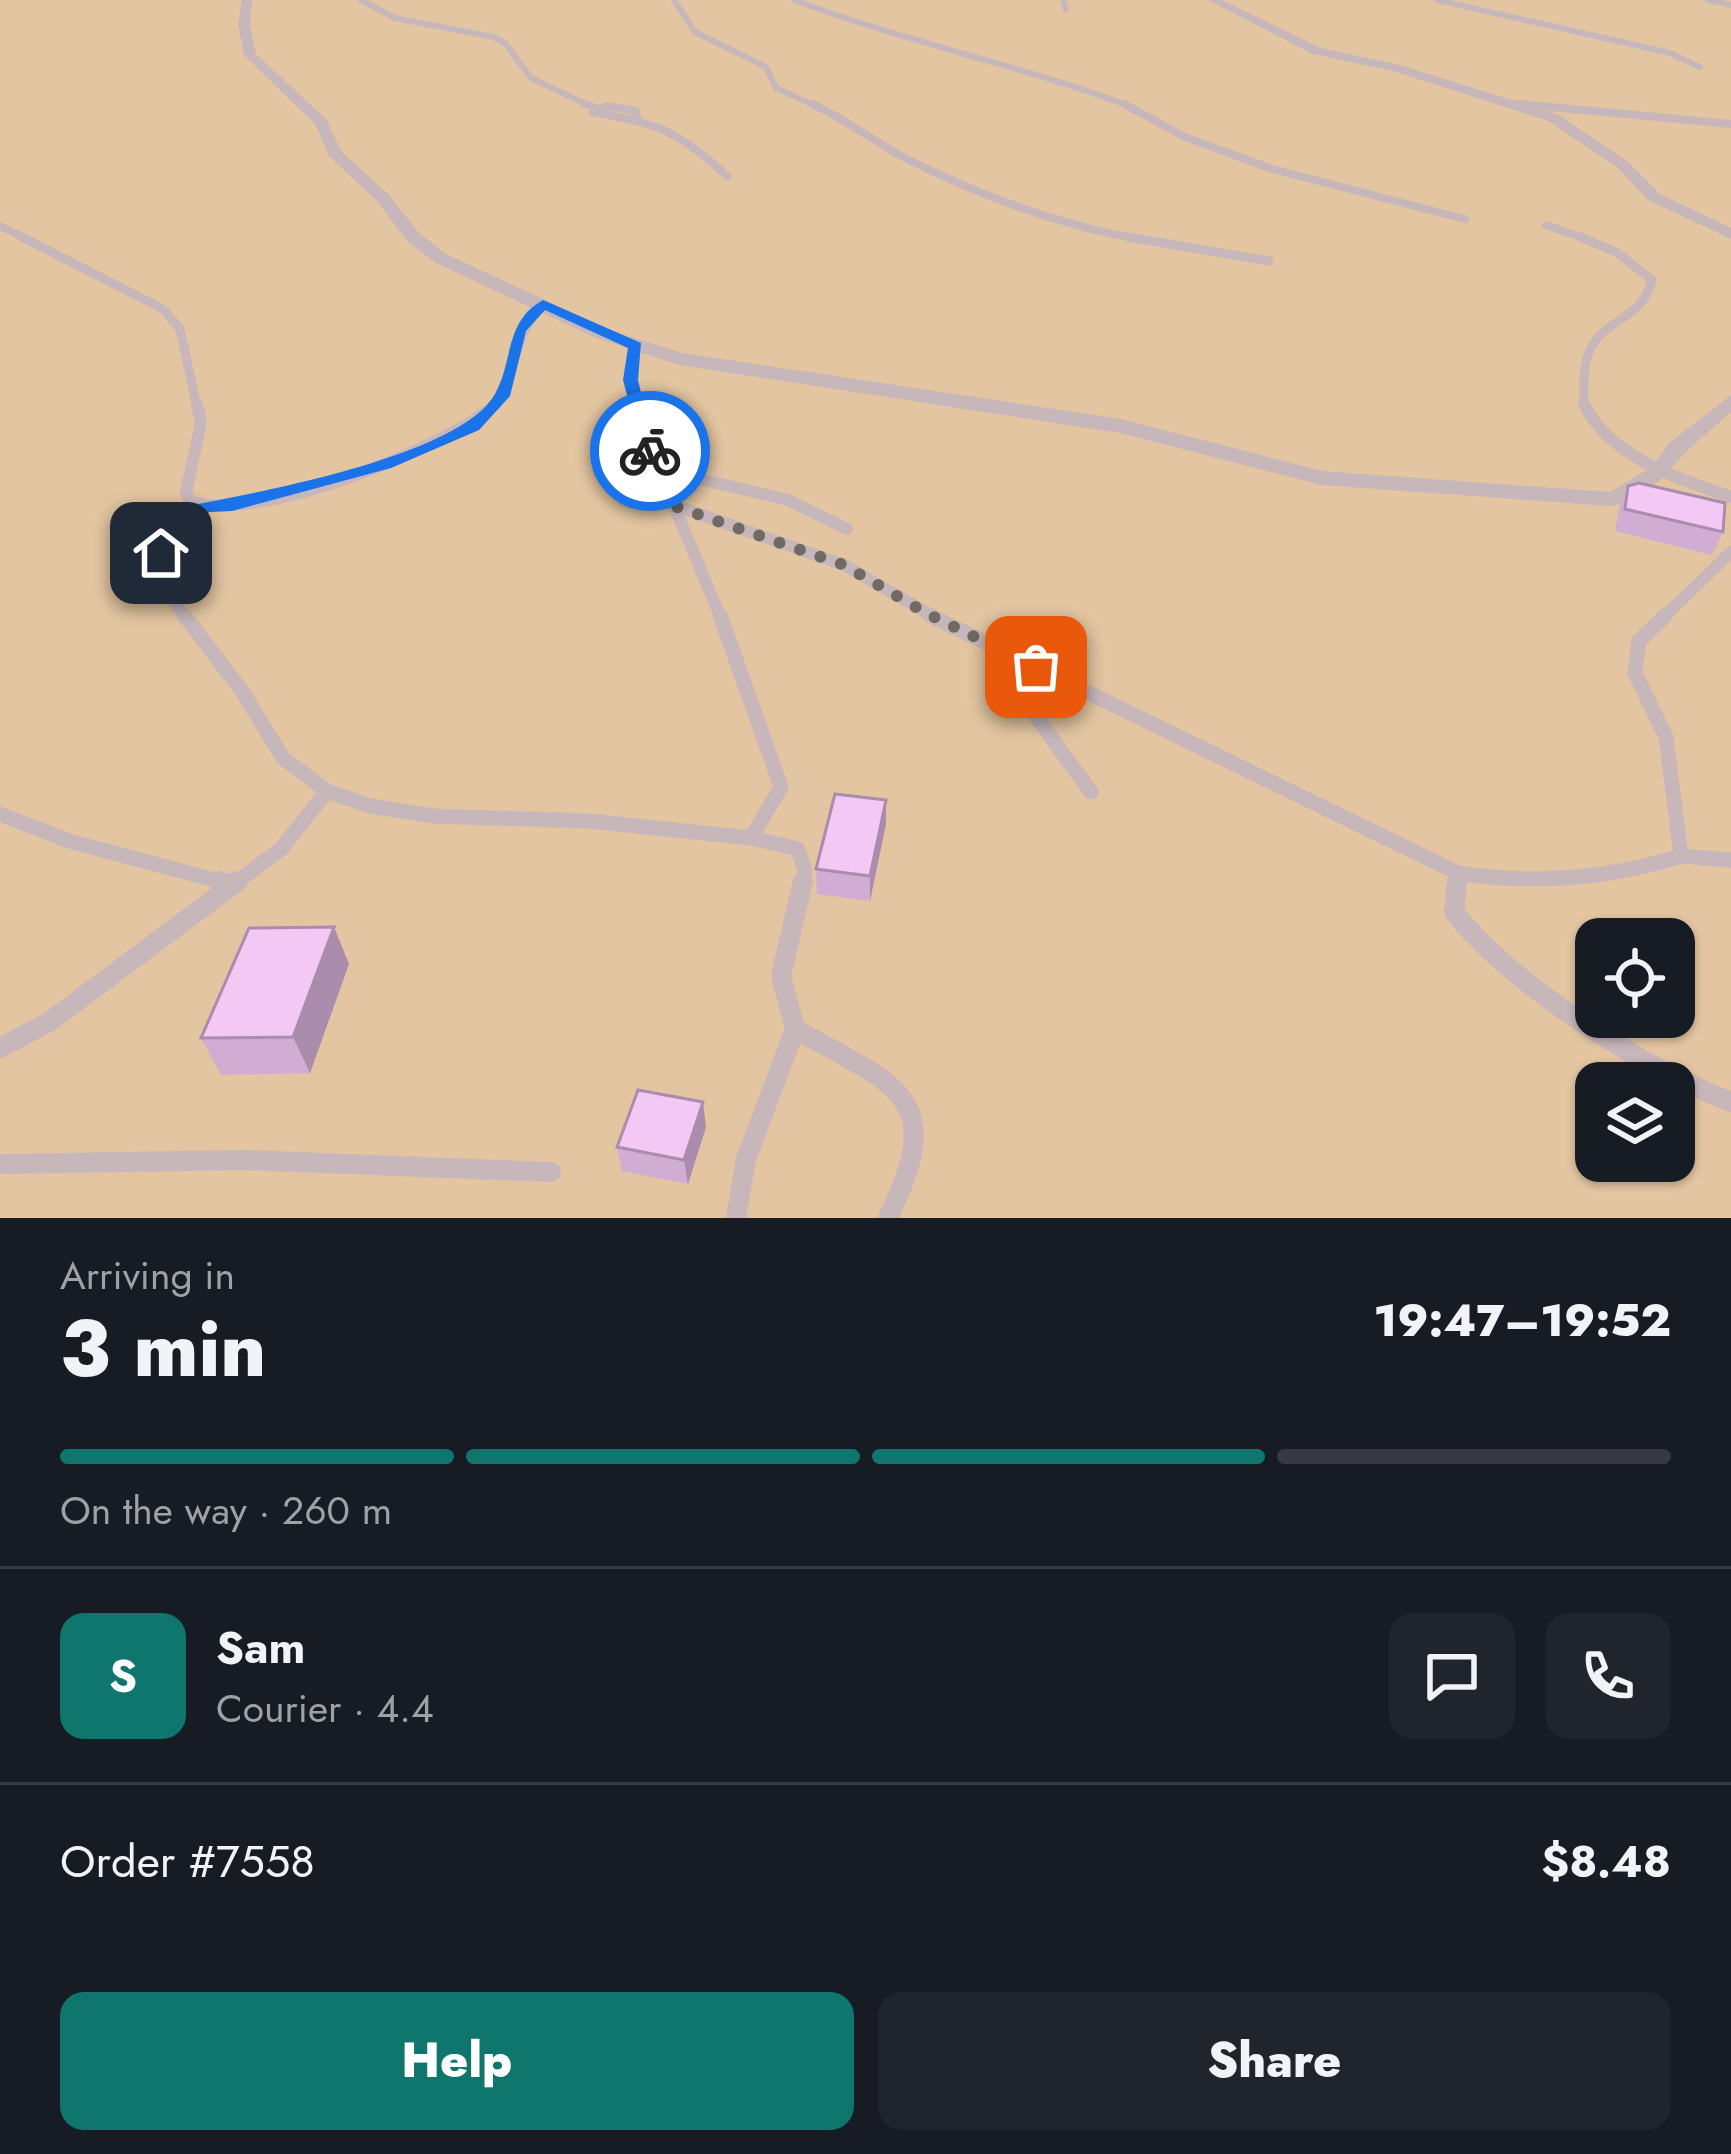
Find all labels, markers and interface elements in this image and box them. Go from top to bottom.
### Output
courier [590,391,710,511]
icon: bike [617,418,683,484]
pin [110,502,212,604]
icon: home [128,520,194,586]
pin [985,616,1087,718]
icon: bag [1003,634,1069,700]
map controls [1575,918,1695,1182]
button: locate [1575,918,1695,1038]
button: layers [1575,1062,1695,1182]
text: Arriving in [60,1247,235,1304]
text: 19:47–19:52 [1374,1288,1671,1353]
text: 3 min [60,1293,266,1405]
text: On the way · 260 m [60,1482,392,1539]
button: chat [1389,1613,1515,1739]
button: phone [1545,1613,1671,1739]
text: Sam [216,1615,305,1680]
text: S [109,1643,137,1708]
text: Courier · 4.4 [216,1680,434,1737]
text: Order #7558 [60,1829,315,1894]
text: $8.48 [1541,1829,1671,1894]
button: Help [60,1992,854,2130]
button: Share [878,1992,1671,2130]

